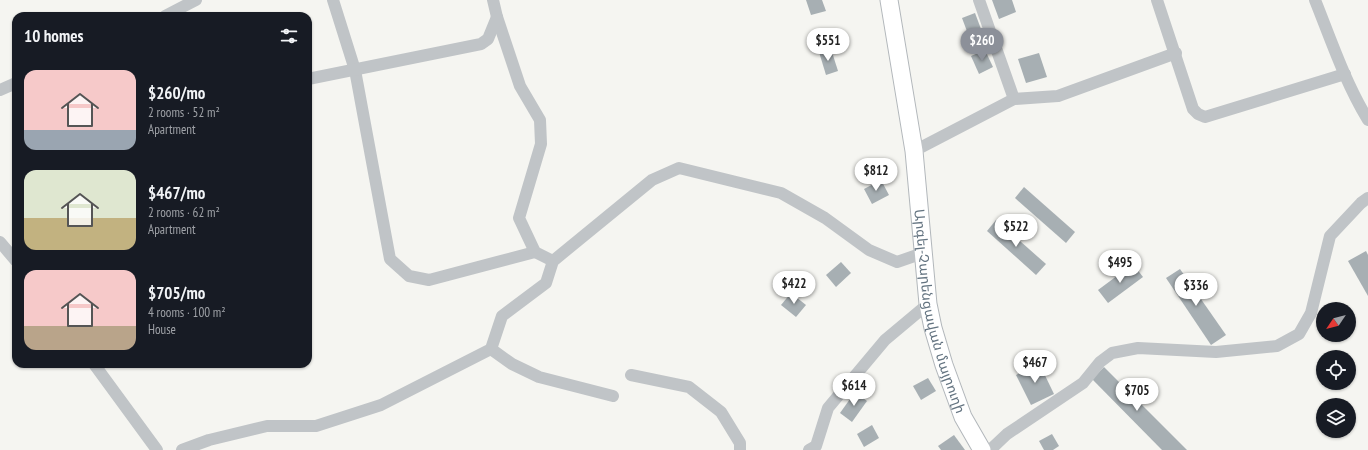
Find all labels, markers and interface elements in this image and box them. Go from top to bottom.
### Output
text: 10 homes [24,25,83,47]
icon: filters [278,25,300,47]
pin: $551 [804,28,852,62]
pin: $260 [958,28,1006,62]
text: $551 [816,32,840,49]
text: $260 [970,32,994,49]
text: $260/mo [148,82,205,104]
icon: home [56,86,104,134]
text: 2 rooms · 52 m² [148,104,220,121]
text: Apartment [148,121,196,138]
pin: $812 [852,158,900,192]
text: $812 [864,162,888,179]
text: $467/mo [148,182,205,204]
icon: home [56,186,104,234]
text: 2 rooms · 62 m² [148,204,220,221]
street label: Արգել-Չարենցավան մայրուղի [910,208,970,416]
pin: $522 [992,214,1040,248]
text: $522 [1004,218,1028,235]
text: Apartment [148,221,196,238]
pin: $495 [1096,250,1144,284]
text: $495 [1108,254,1132,271]
pin: $422 [770,271,818,305]
pin: $336 [1172,273,1220,307]
text: $422 [782,275,806,292]
text: $336 [1184,277,1208,294]
text: $705/mo [148,282,205,304]
icon: home [56,286,104,334]
north arrow [1316,302,1356,342]
map controls [1316,302,1356,438]
text: 4 rooms · 100 m² [148,304,226,321]
text: House [148,321,176,338]
pin: $467 [1011,350,1059,384]
button: locate [1316,350,1356,390]
text: $467 [1023,354,1047,371]
pin: $614 [830,373,878,407]
text: $614 [842,377,866,394]
pin: $705 [1113,378,1161,412]
text: $705 [1125,382,1149,399]
button: layers [1316,398,1356,438]

